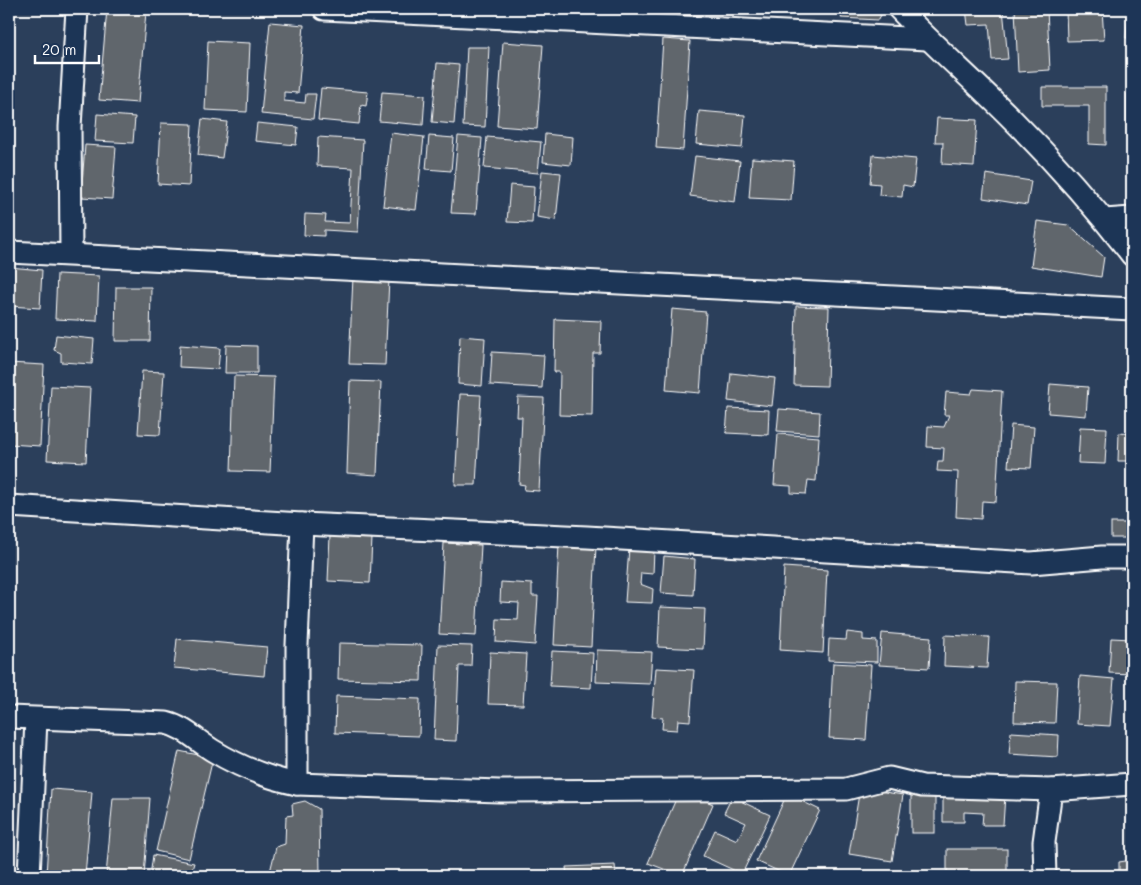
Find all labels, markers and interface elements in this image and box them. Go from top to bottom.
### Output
scale bar [35,32,99,64]
text: 20 m [42,39,76,59]

